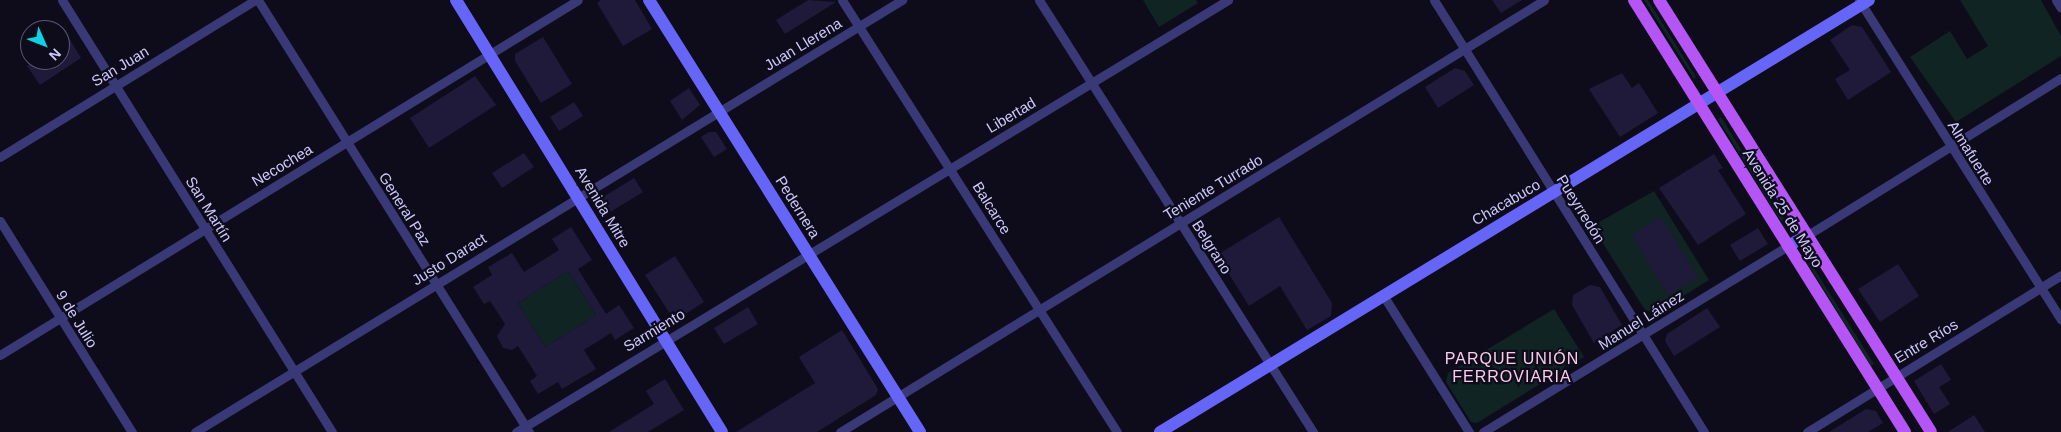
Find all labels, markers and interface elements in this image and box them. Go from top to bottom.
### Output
street label: Juan Llerena [761,14,845,74]
north arrow [20,20,70,70]
street label: San Juan [88,42,152,90]
text: N [46,46,64,64]
street label: Libertad [983,93,1039,137]
street label: Almafuerte [1944,117,1998,189]
street label: Necochea [248,140,316,190]
street label: Avenida 25 de Mayo [1739,145,1827,271]
street label: Teniente Turrado [1160,150,1266,224]
street label: Avenida Mitre [572,163,634,251]
street label: General Paz [375,169,435,249]
street label: Pueyrredón [1553,171,1609,247]
street label: San Martín [182,173,236,245]
street label: Pedernera [772,173,824,241]
street label: Chacabuco [1469,175,1543,229]
street label: Balcarce [969,178,1015,238]
street label: Belgrano [1188,217,1236,277]
street label: Justo Daract [409,229,489,289]
street label: 9 de Julio [52,287,102,351]
street label: Manuel Láinez [1595,287,1687,353]
street label: Sarmiento [620,305,688,355]
street label: Entre Ríos [1891,315,1961,367]
district label: PARQUE UNIÓN FERROVIARIA [1443,349,1581,387]

